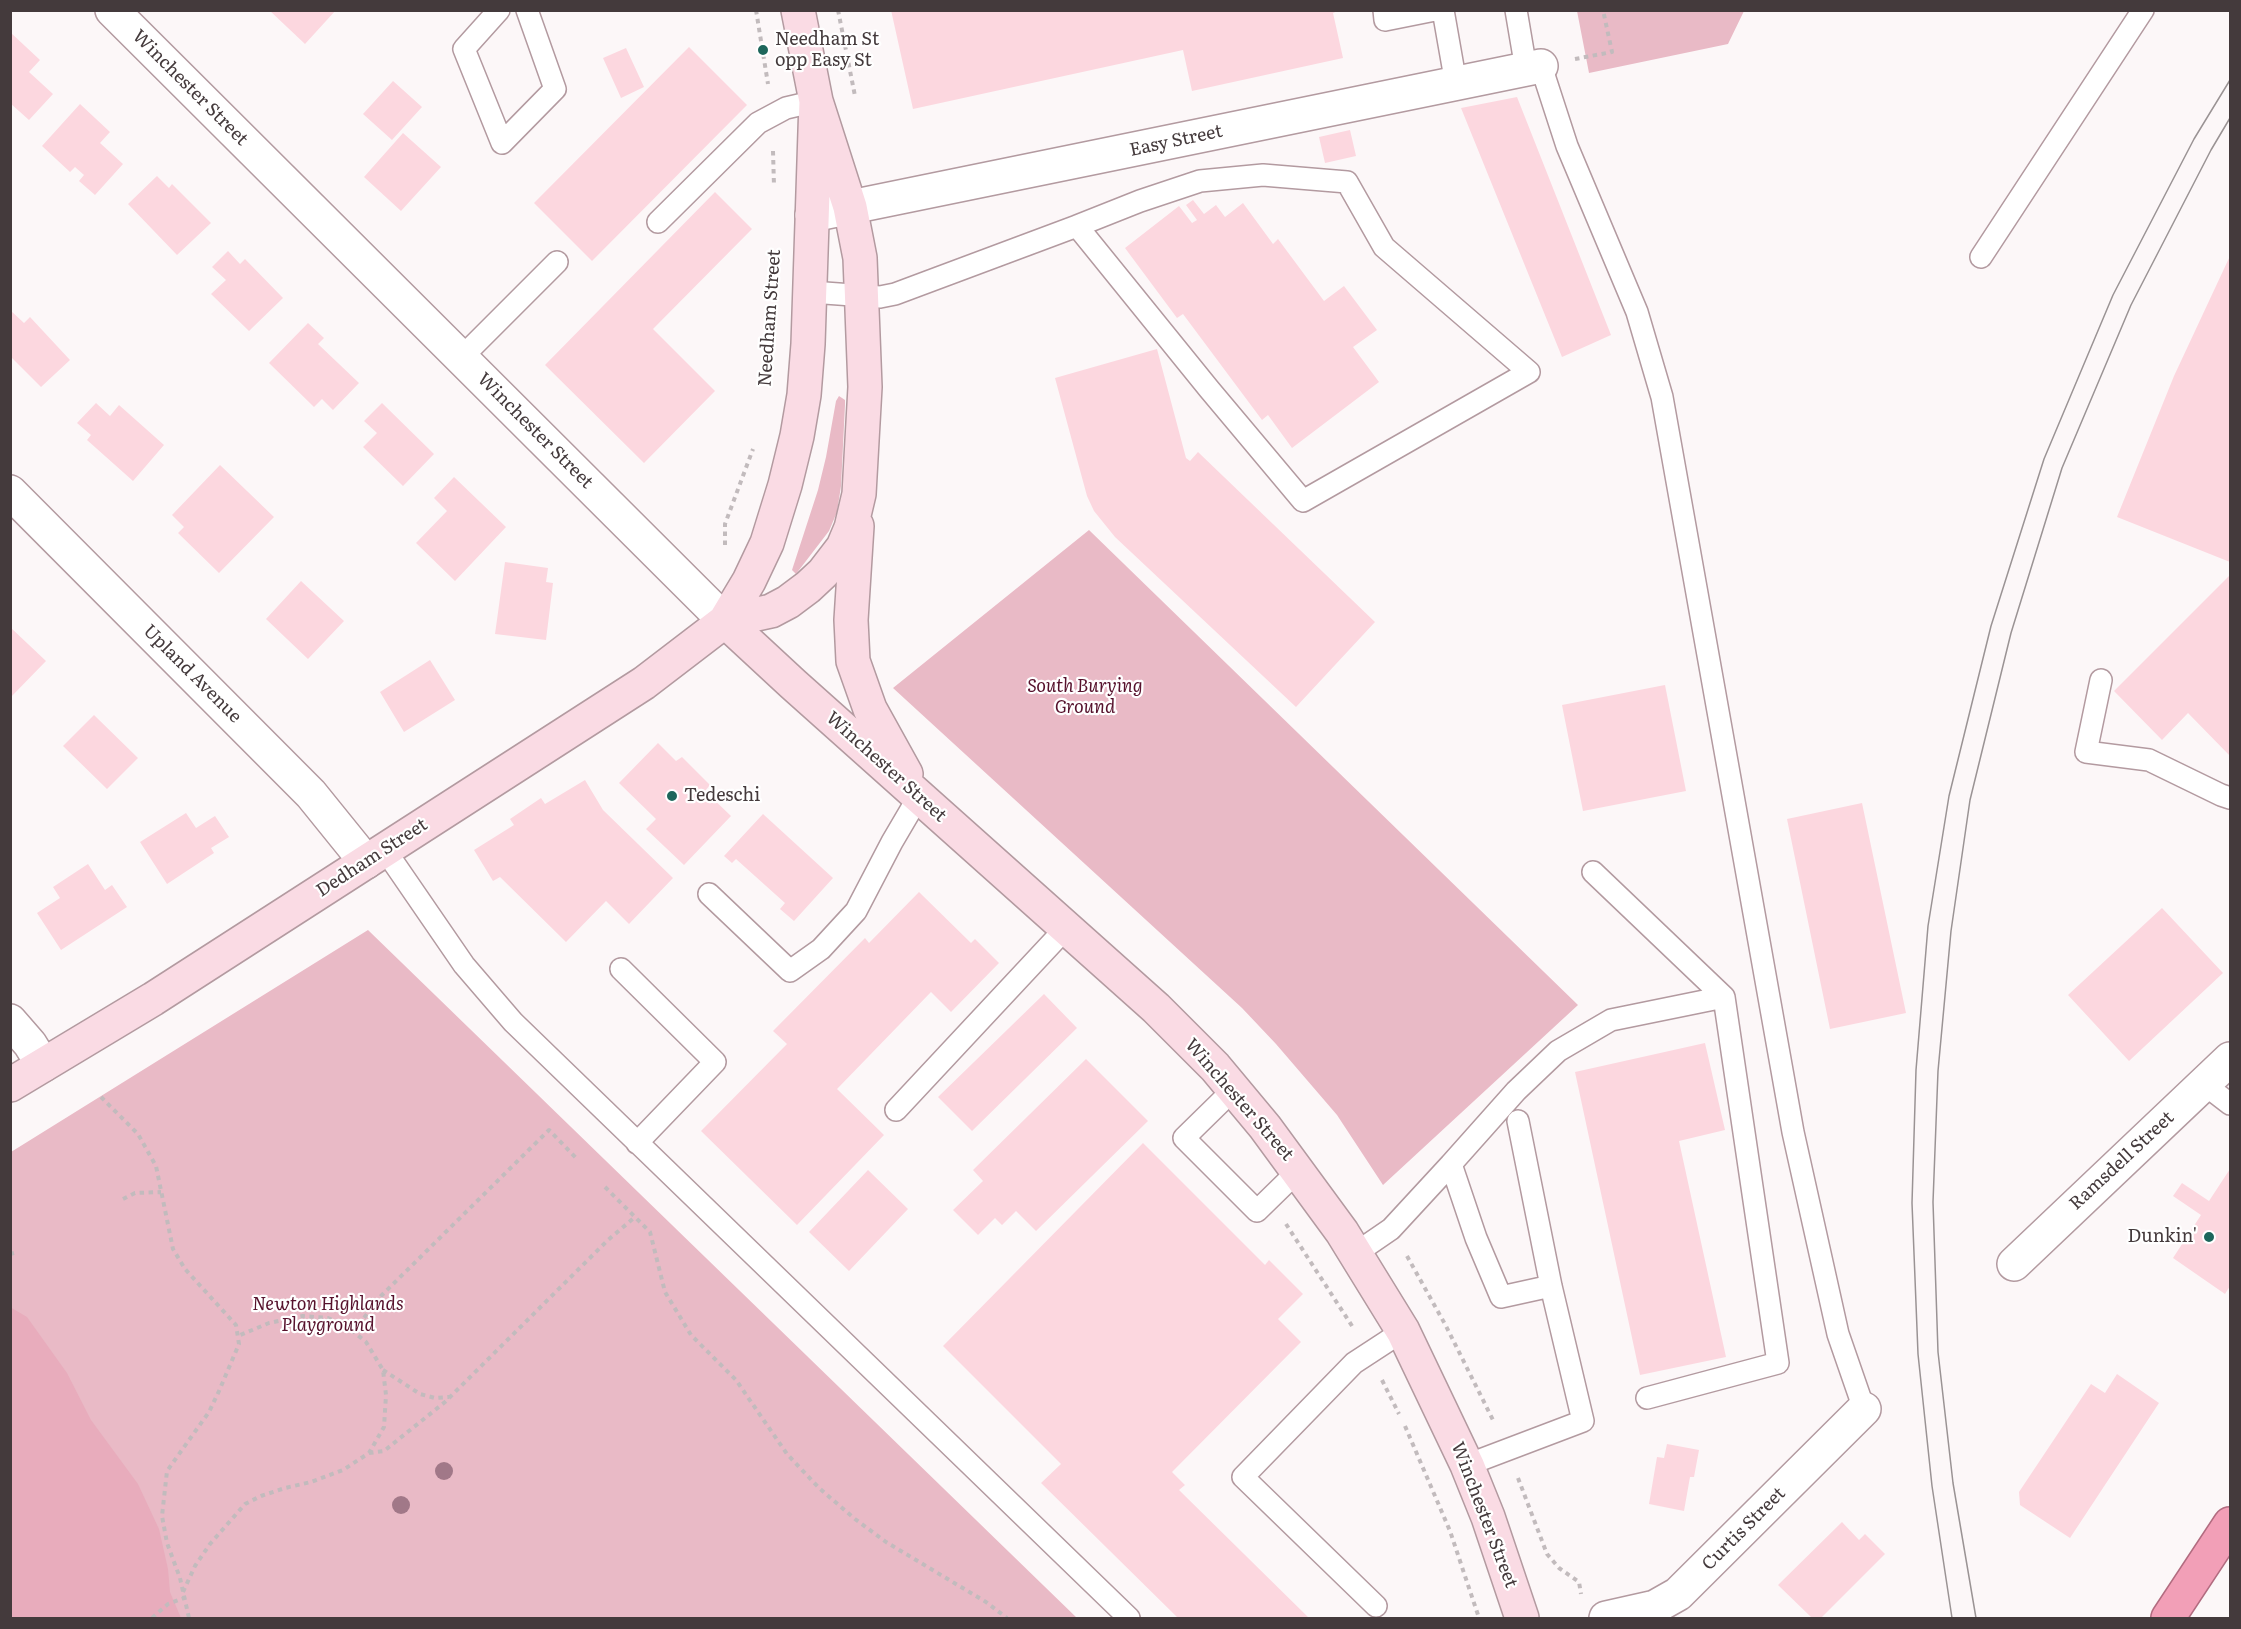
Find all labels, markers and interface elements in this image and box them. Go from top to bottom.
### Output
street label: Winchester Street [128,26,252,150]
place label: Needham St opp Easy St [775,29,879,72]
marker: Needham St opp Easy St [756,43,770,57]
street label: Easy Street [1128,121,1224,161]
street label: Needham Street [754,249,786,387]
street label: Winchester Street [473,369,597,493]
street label: Upland Avenue [138,620,246,728]
park label: South Burying Ground [1027,676,1143,718]
street label: Winchester Street [821,707,951,827]
place label: Tedeschi [684,785,760,807]
marker: Tedeschi [665,789,679,803]
street label: Dedham Street [312,814,432,902]
street label: Winchester Street [1180,1035,1298,1165]
street label: Ramsdell Street [2065,1107,2179,1215]
place label: Dunkin' [2128,1226,2197,1248]
marker: Dunkin' [2202,1230,2216,1244]
park label: Newton Highlands Playground [252,1294,404,1336]
street label: Winchester Street [1446,1439,1522,1591]
street label: Curtis Street [1698,1483,1790,1575]

